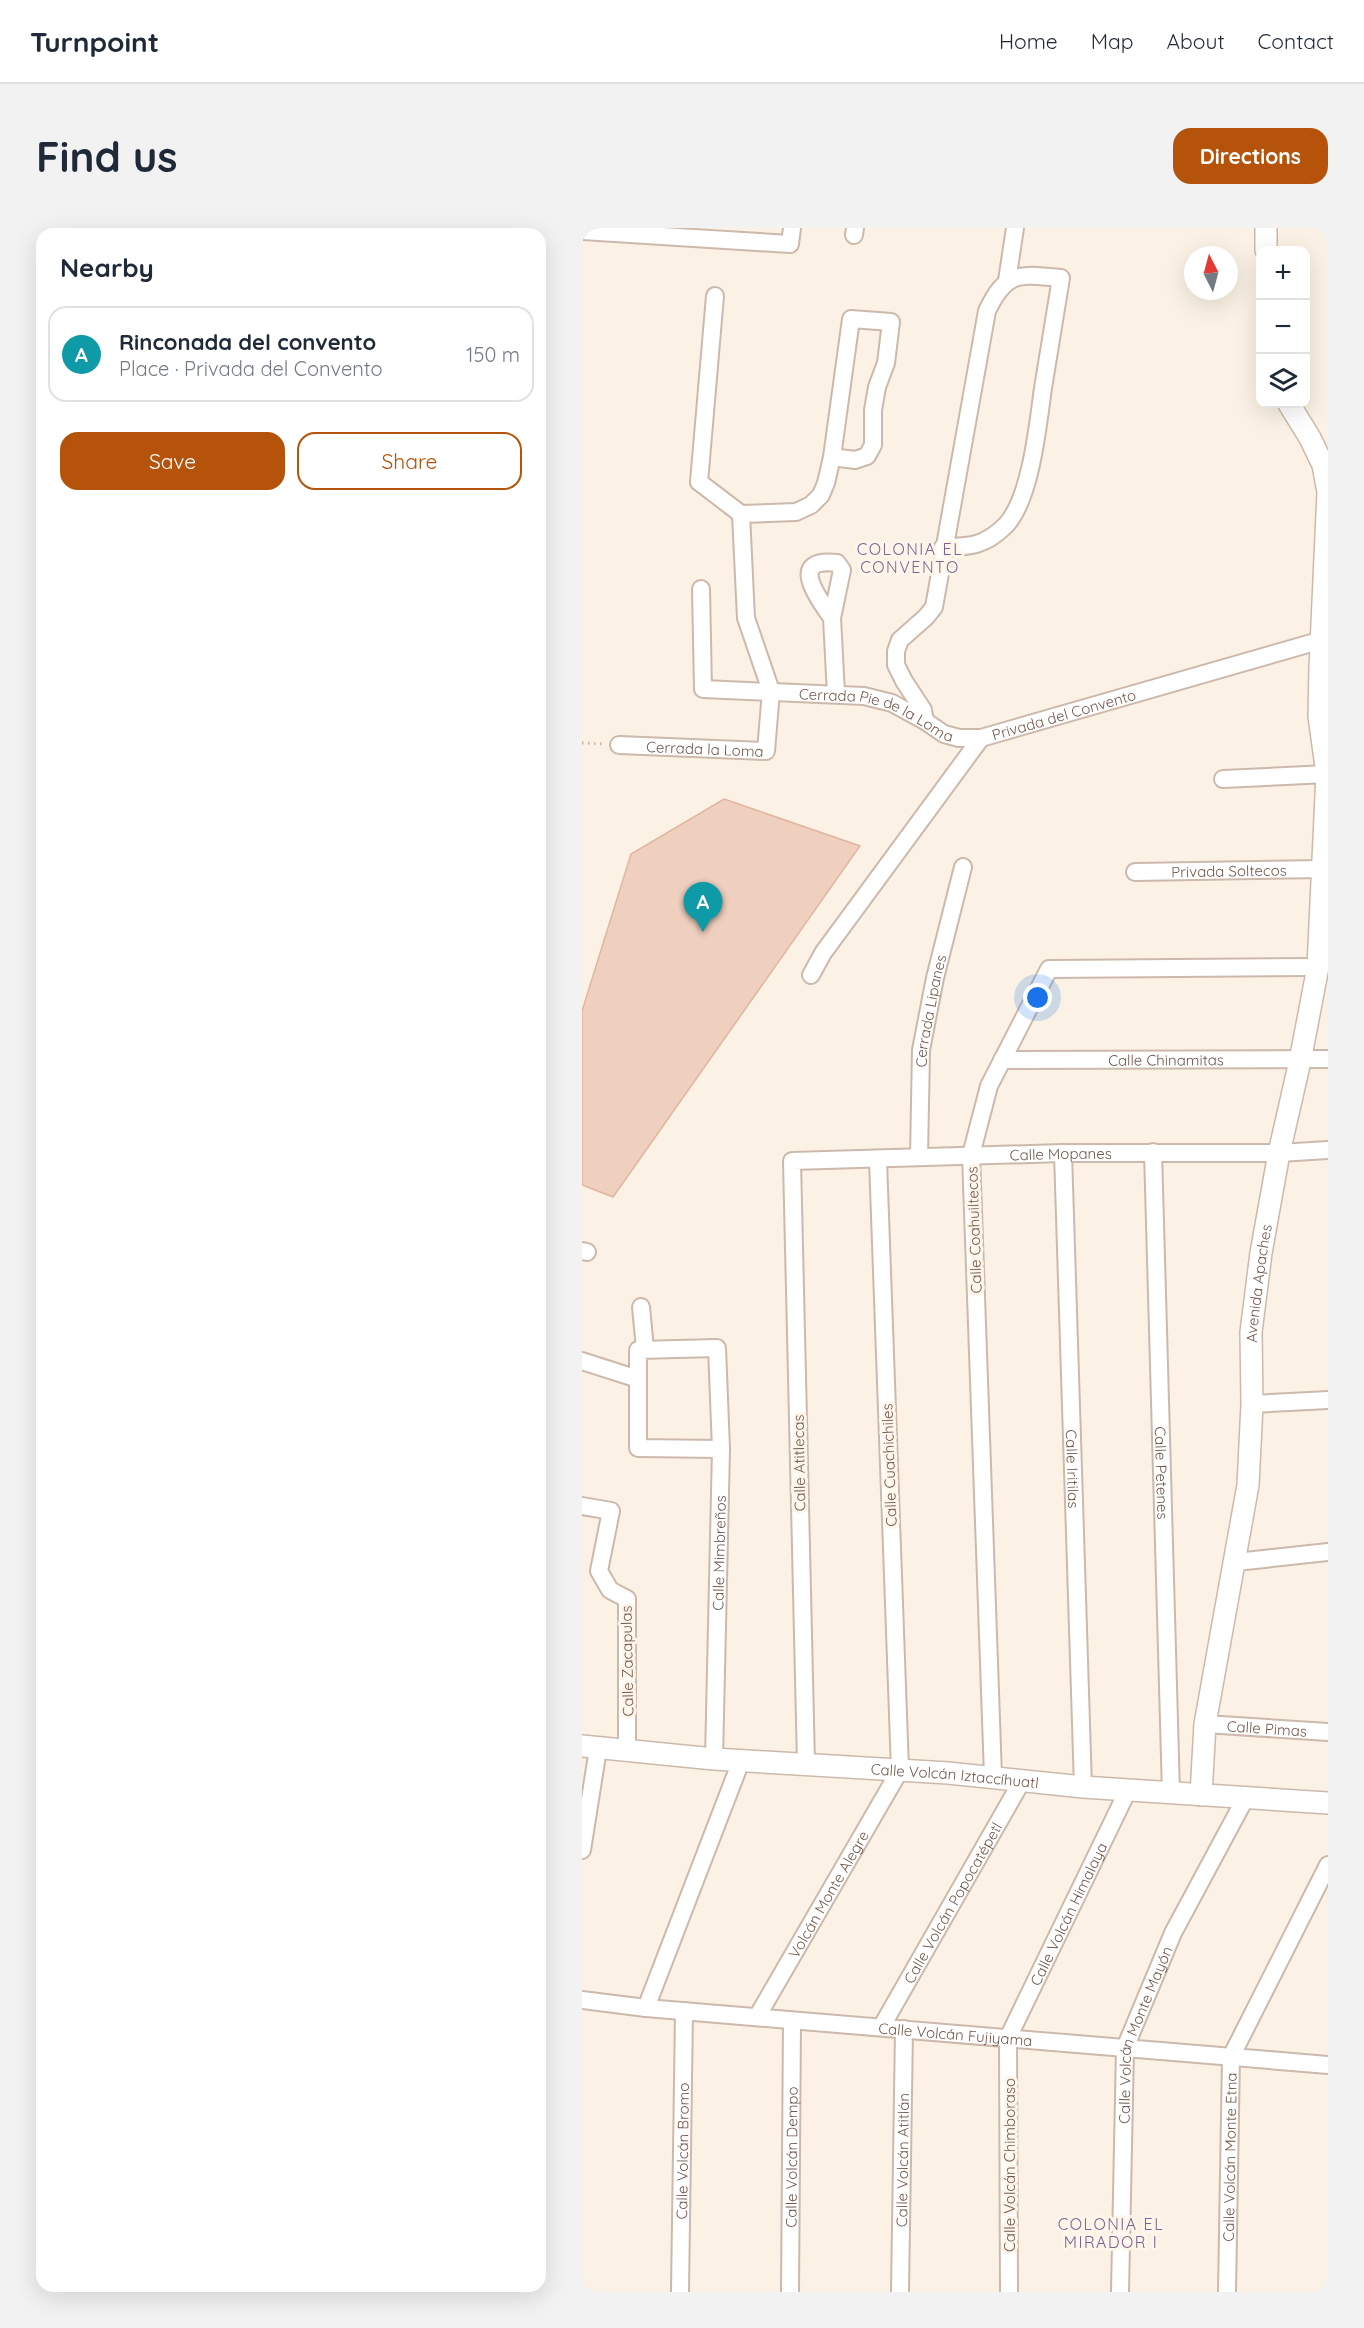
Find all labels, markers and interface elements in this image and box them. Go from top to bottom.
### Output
text: Turnpoint [30,24,159,59]
text: Home [999,28,1058,54]
text: Map [1091,28,1134,54]
text: About [1167,28,1225,54]
text: Contact [1258,28,1334,54]
button: Directions [1173,128,1328,184]
text: Find us [36,130,178,183]
north arrow [1184,246,1238,300]
map controls [1256,246,1310,408]
button: + [1256,246,1310,300]
text: Nearby [60,251,154,284]
button: − [1256,300,1310,354]
text: Rinconada del convento [119,328,376,356]
text: A [75,342,88,367]
text: 150 m [466,342,520,367]
button: layers [1256,354,1310,408]
text: Place · Privada del Convento [119,356,383,381]
button: Save [60,432,285,490]
button: Share [297,432,522,490]
district label: COLONIA EL CONVENTO [857,539,963,577]
street label: Cerrada Pie de la Loma [798,684,955,746]
street label: Privada del Convento [990,685,1138,744]
street label: Cerrada la Loma [646,737,764,760]
street label: Privada Soltecos [1171,860,1287,881]
pin: A [684,882,722,932]
street label: Cerrada Lipanes [911,952,950,1068]
your location [1023,983,1052,1012]
street label: Calle Chinamitas [1108,1050,1224,1069]
street label: Calle Mopanes [1009,1144,1112,1164]
street label: Calle Coahuiltecos [962,1166,986,1294]
street label: Avenida Apaches [1241,1223,1276,1343]
street label: Calle Cuachichiles [877,1403,901,1527]
street label: Calle Atitlecas [789,1414,809,1512]
street label: Calle Petenes [1151,1426,1173,1520]
street label: Calle Iritilas [1062,1429,1084,1509]
street label: Calle Mimbreños [708,1495,729,1611]
street label: Calle Zacapulas [617,1605,637,1717]
street label: Calle Pimas [1226,1716,1308,1740]
street label: Calle Volcán Iztaccíhuatl [870,1759,1040,1792]
street label: Calle Volcán Popocatépetl [899,1819,1006,1987]
street label: Volcán Monte Alegre [784,1827,872,1961]
street label: Calle Volcán Himalaya [1025,1839,1111,1989]
street label: Calle Volcán Monte Mayón [1114,1943,1176,2124]
street label: Calle Volcán Fujiyama [878,2018,1033,2050]
street label: Calle Volcán Monte Etna [1218,2072,1240,2242]
street label: Calle Volcán Chimboraso [1000,2078,1019,2252]
street label: Calle Volcán Bromo [672,2082,692,2220]
street label: Calle Volcán Dempo [781,2086,801,2228]
street label: Calle Volcán Atitlán [891,2093,913,2227]
district label: COLONIA EL MIRADOR I [1058,2214,1164,2252]

